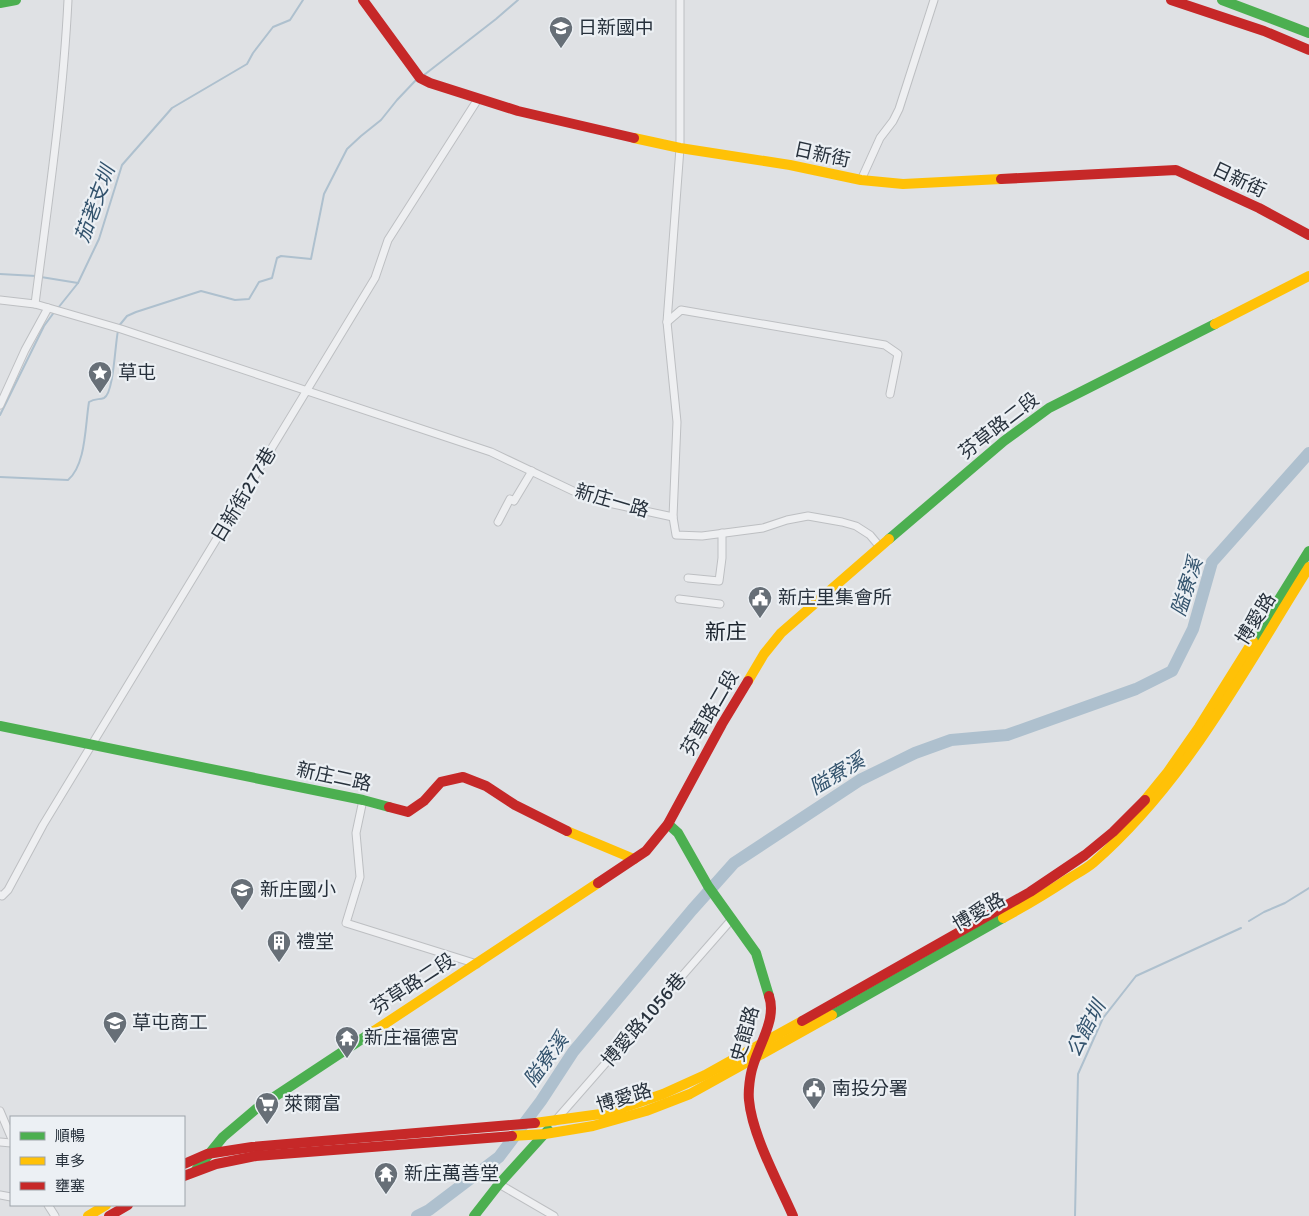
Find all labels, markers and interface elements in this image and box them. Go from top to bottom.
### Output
school or university icon: 日新國中 [548,15,574,49]
place label: 日新國中 [578,16,654,40]
street label: 日新街 [792,137,852,173]
street label: 日新街 [1208,157,1270,203]
water label: 茄荖支圳 [70,159,121,246]
place icon: 草屯 [87,360,113,394]
place label: 草屯 [118,361,156,385]
street label: 芬草路二段 [954,387,1044,465]
street label: 日新街277巷 [206,443,282,547]
street label: 新庄一路 [572,479,652,523]
water label: 隘寮溪 [1166,552,1209,619]
public building icon: 新庄里集會所 [747,585,773,619]
place label: 新庄里集會所 [778,586,892,610]
street label: 博愛路 [1231,588,1281,650]
district label: 新庄 [705,619,747,645]
street label: 芬草路二段 [676,666,744,760]
water label: 隘寮溪 [805,746,872,800]
street label: 新庄二路 [294,757,374,797]
school or university icon: 新庄國小 [229,877,255,911]
place label: 新庄國小 [260,878,336,902]
street label: 博愛路 [948,887,1010,937]
building icon: 禮堂 [266,929,292,963]
place label: 禮堂 [296,930,334,954]
street label: 芬草路二段 [367,948,459,1020]
street label: 博愛路1056巷 [597,968,691,1072]
water label: 公館圳 [1061,994,1113,1061]
street label: 史館路 [726,1003,764,1065]
school or university icon: 草屯商工 [102,1010,128,1044]
place label: 草屯商工 [132,1011,208,1035]
temple icon: 新庄福德宮 [334,1025,360,1059]
place label: 新庄福德宮 [364,1026,459,1050]
water label: 隘寮溪 [518,1026,576,1092]
public building icon: 南投分署 [801,1076,827,1110]
place label: 南投分署 [832,1077,908,1101]
street label: 博愛路 [593,1078,655,1118]
supermarket icon: 萊爾富 [254,1091,280,1125]
place label: 萊爾富 [284,1092,341,1116]
legend [10,1116,185,1206]
text: 順暢 [55,1127,85,1145]
text: 車多 [55,1152,85,1170]
temple icon: 新庄萬善堂 [373,1161,399,1195]
place label: 新庄萬善堂 [404,1162,499,1186]
text: 壅塞 [55,1177,85,1195]

